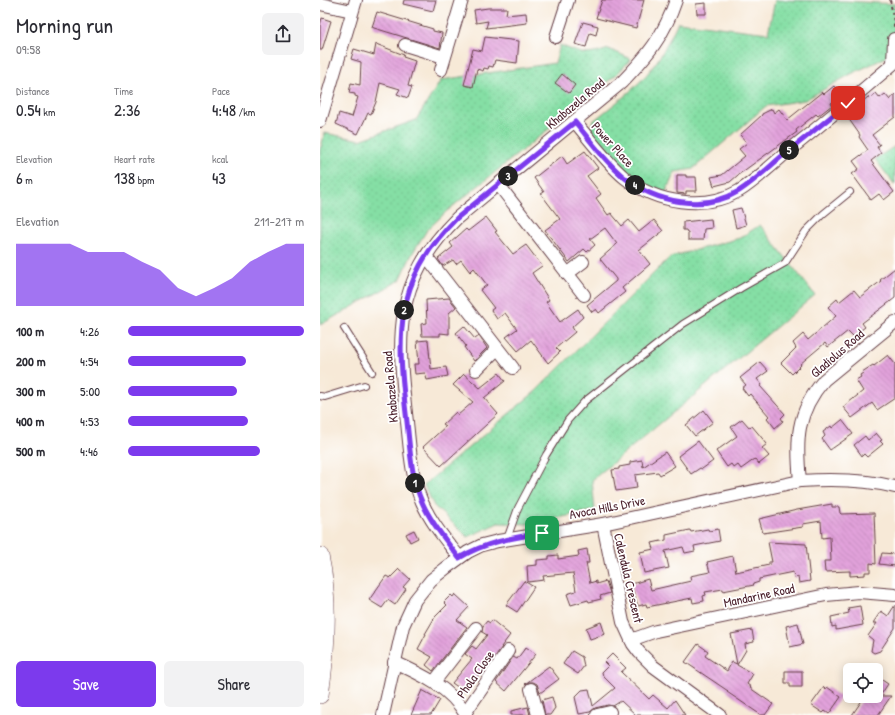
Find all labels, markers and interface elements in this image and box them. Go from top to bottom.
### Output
text: Morning run [16,10,113,40]
button: share [262,13,304,55]
text: 09:58 [16,40,41,58]
street label: Khabazela Road [542,73,608,133]
text: Distance [16,84,50,98]
text: Time [114,84,133,98]
text: Pace [212,84,230,98]
pin [831,86,865,120]
icon: check [837,92,859,114]
text: 0.54 [16,98,41,121]
text: 2:36 [114,98,140,121]
text: 4:48 [212,98,236,121]
text: km [41,105,55,119]
text: /km [236,105,255,119]
street label: Power Place [588,117,638,171]
pin: 5 [779,140,799,160]
text: 5 [787,143,791,157]
text: Elevation [16,152,53,166]
text: Heart rate [114,152,155,166]
text: kcal [212,152,228,166]
text: 6 [16,166,23,189]
text: 138 [114,166,135,189]
text: 43 [212,166,226,189]
pin: 3 [498,166,518,186]
text: 3 [506,169,510,183]
text: m [23,173,33,187]
text: bpm [135,173,154,187]
pin: 4 [625,175,645,195]
text: 4 [633,178,637,192]
text: Elevation [16,212,59,230]
text: 211–217 m [254,212,304,230]
pin: 2 [394,300,414,320]
text: 2 [401,303,407,317]
text: 100 m [16,322,44,340]
text: 4:26 [80,322,99,340]
street label: Gladiolus Road [806,325,868,381]
street label: Khabazela Road [378,351,402,423]
text: 200 m [16,352,46,370]
text: 4:54 [80,352,98,370]
text: 300 m [16,382,45,400]
text: 5:00 [80,382,100,400]
text: 400 m [16,412,44,430]
text: 4:53 [80,412,99,430]
text: 500 m [16,442,45,460]
text: 4:46 [80,442,98,460]
pin: 1 [405,473,425,493]
text: 1 [413,476,417,490]
street label: Avoca Hills Drive [567,491,647,523]
pin [525,516,559,550]
icon: arrive [531,522,553,544]
street label: Calendula Crescent [610,531,648,625]
street label: Mandarine Road [722,579,796,611]
street label: Phola Close [452,647,498,701]
button: Save [16,661,156,707]
button: Share [164,661,304,707]
map controls [843,663,883,703]
button: locate [843,663,883,703]

